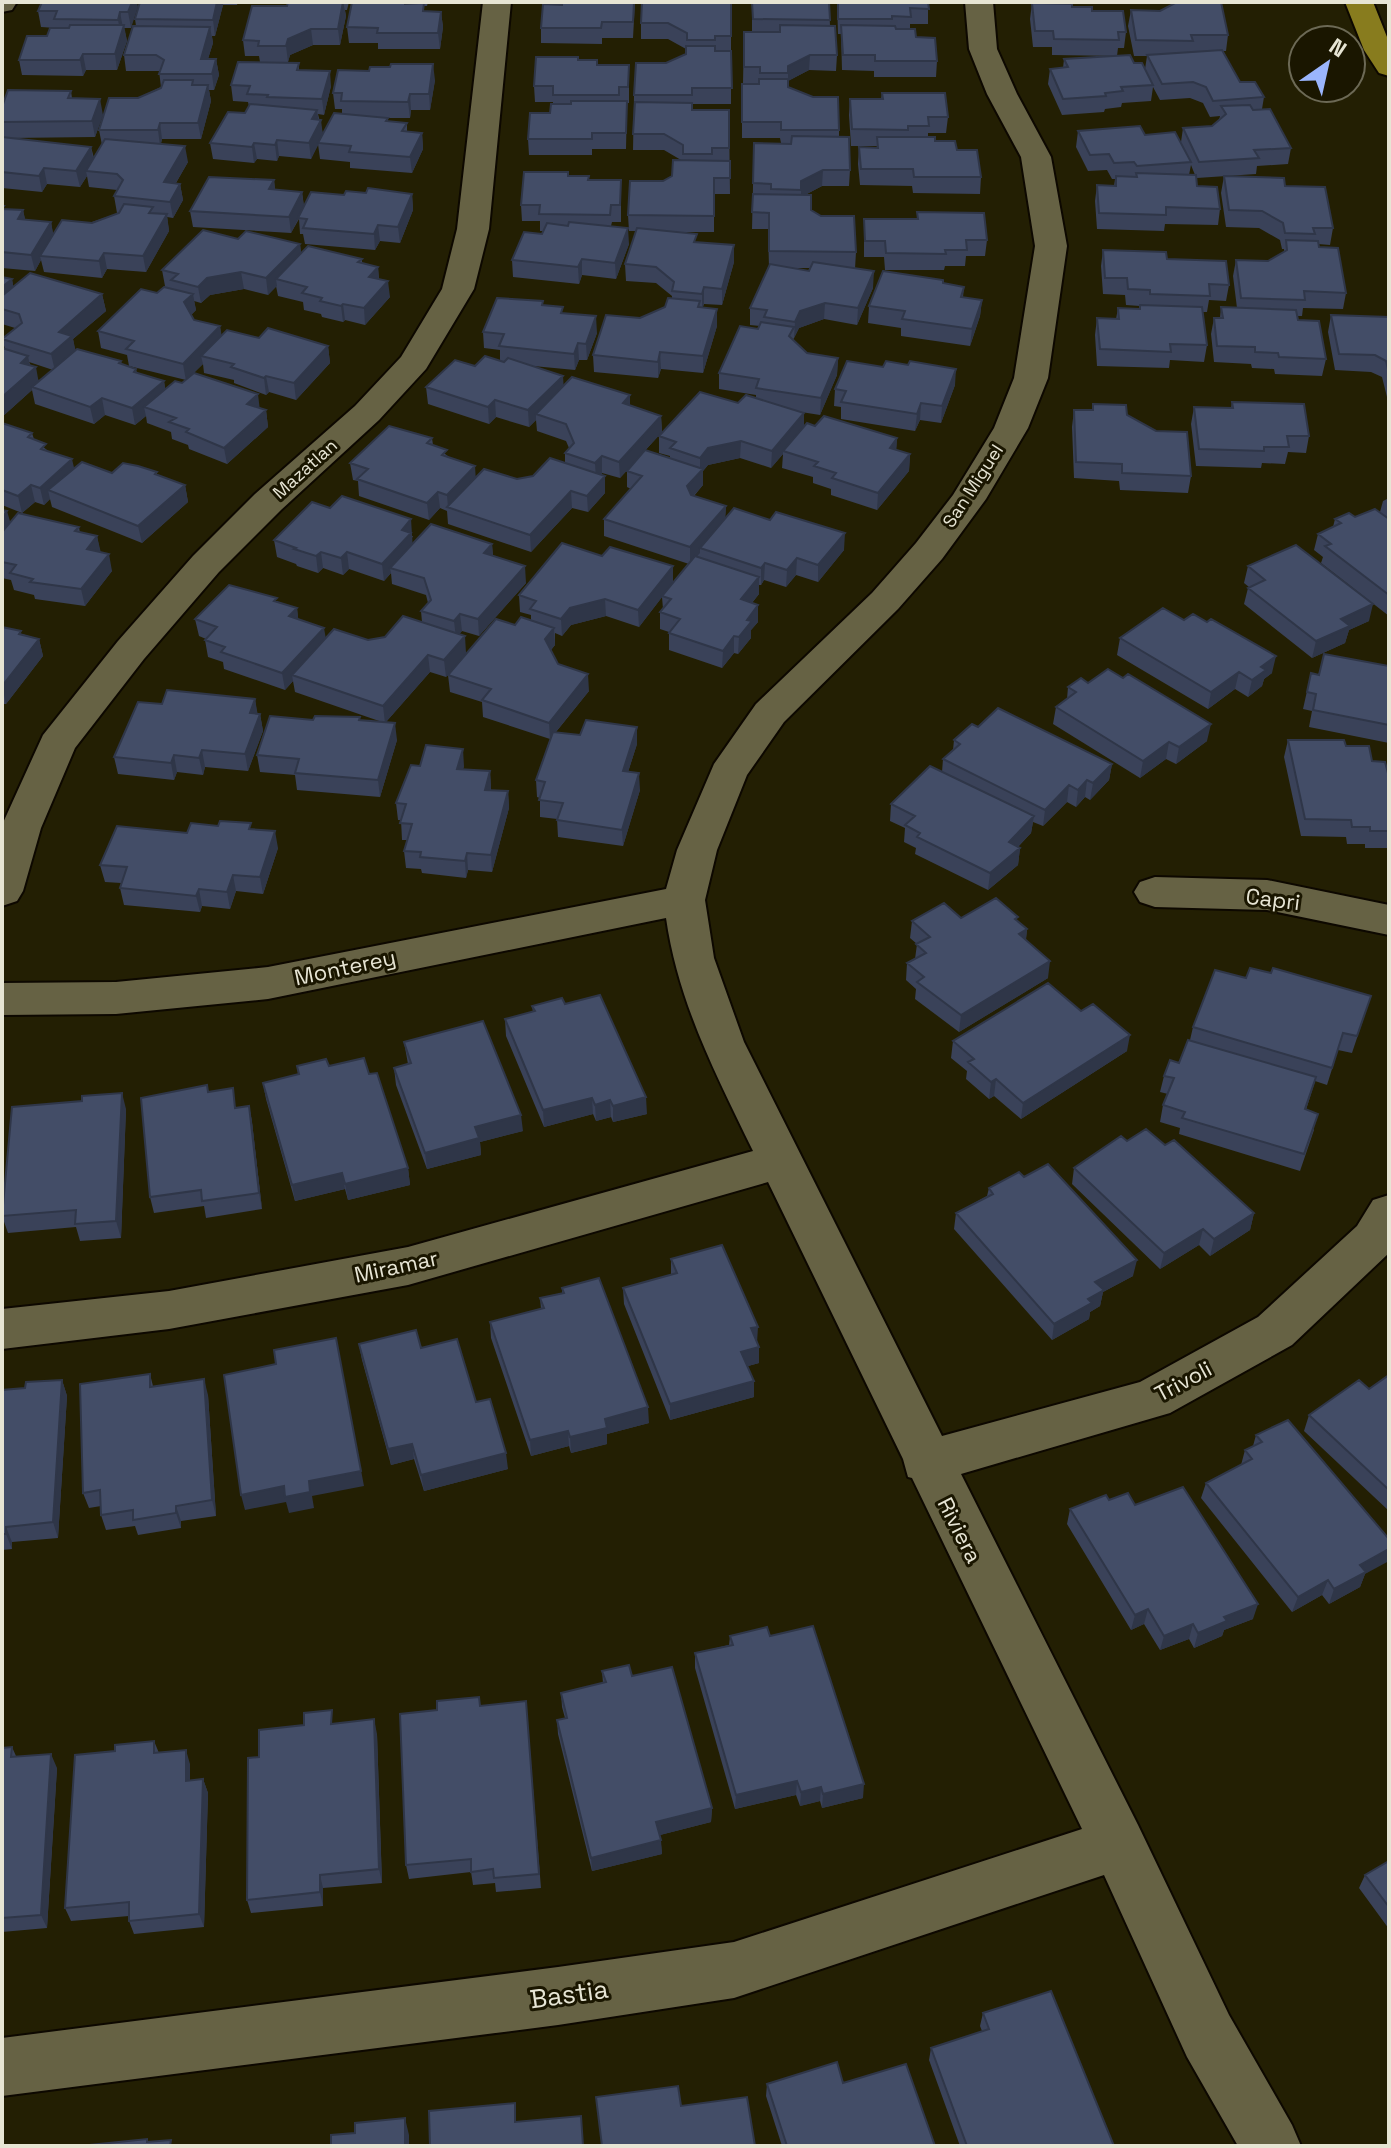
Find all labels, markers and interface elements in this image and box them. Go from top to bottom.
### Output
north arrow [1287,24,1367,104]
text: N [1324,32,1352,63]
street label: Mazatlan [268,434,342,504]
street label: San Miguel [937,440,1008,532]
street label: Capri [1244,882,1302,916]
street label: Monterey [292,943,398,991]
street label: Miramar [352,1243,440,1289]
street label: Trivoli [1150,1354,1216,1408]
street label: Riviera [932,1492,989,1568]
street label: Bastia [528,1972,610,2016]

